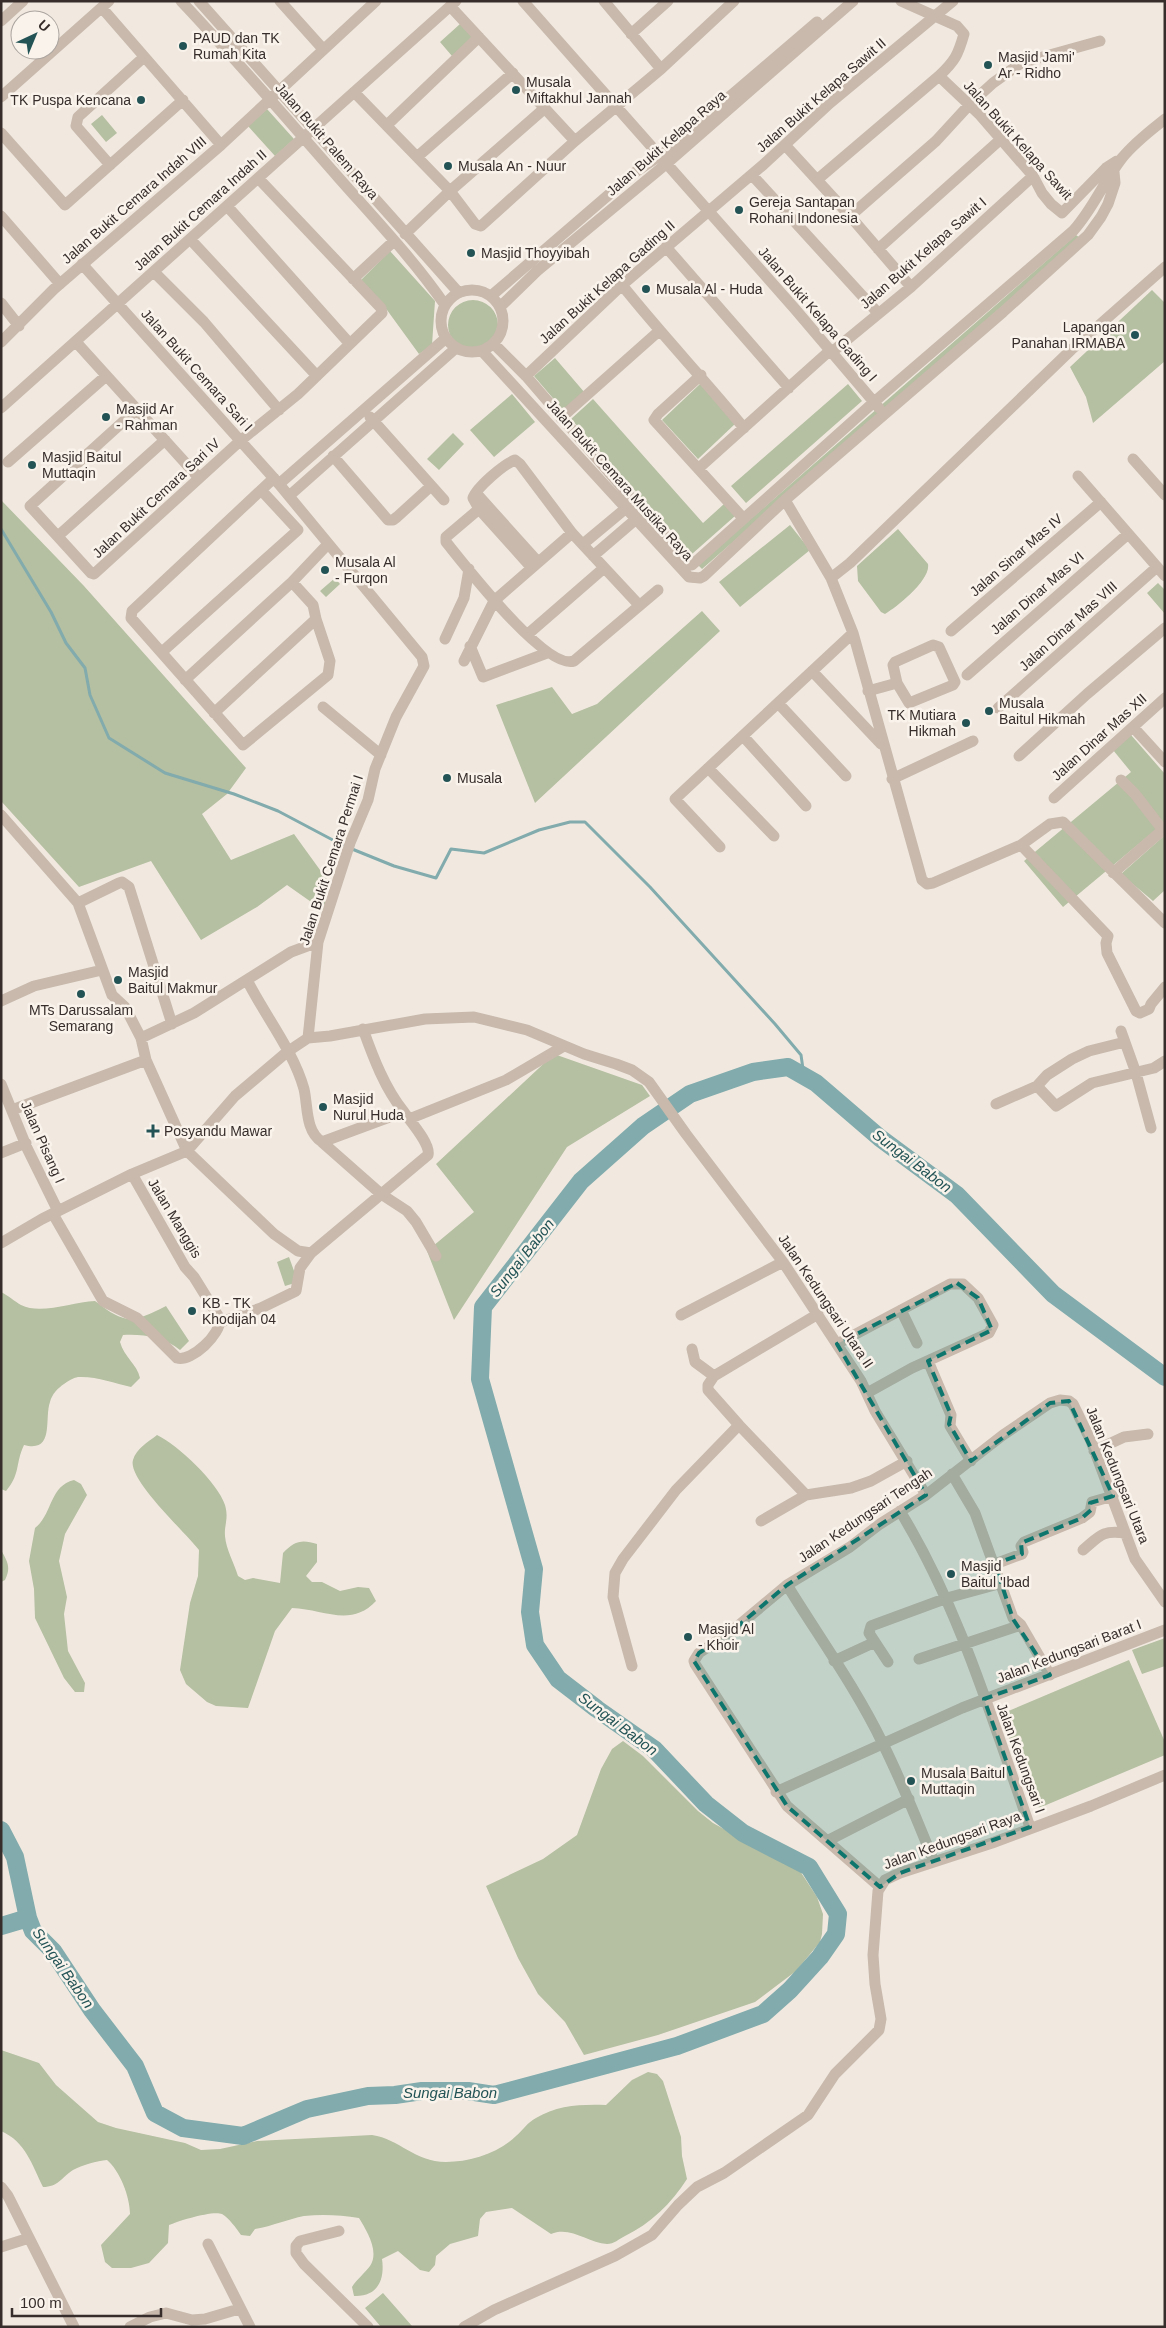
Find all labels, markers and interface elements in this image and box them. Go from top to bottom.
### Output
north arrow [10,10,60,60]
text: U [35,16,53,35]
place label: PAUD dan TK Rumah Kita [193,30,280,62]
street label: Jalan Bukit Kelapa Sawit II [753,35,889,155]
marker: PAUD dan TK Rumah Kita [177,40,189,52]
place label: Masjid Jami' Ar - Ridho [998,49,1075,81]
marker: Masjid Jami' Ar - Ridho [982,59,994,71]
place label: Musala Miftakhul Jannah [526,74,632,106]
street label: Jalan Bukit Kelapa Sawit [961,77,1076,203]
street label: Jalan Bukit Palem Raya [272,80,382,202]
marker: Musala Miftakhul Jannah [510,84,522,96]
street label: Jalan Bukit Kelapa Raya [603,87,729,199]
place label: TK Puspa Kencana [10,92,131,108]
marker: TK Puspa Kencana [135,94,147,106]
street label: Jalan Bukit Cemara Indah VIII [59,133,209,267]
street label: Jalan Bukit Cemara Indah II [130,146,270,274]
place label: Musala An - Nuur [458,158,566,174]
marker: Musala An - Nuur [442,160,454,172]
place label: Gereja Santapan Rohani Indonesia [749,194,858,226]
street label: Jalan Bukit Kelapa Sawit I [857,194,989,312]
marker: Gereja Santapan Rohani Indonesia [733,204,745,216]
street label: Jalan Bukit Kelapa Gading II [536,217,678,347]
street label: Jalan Bukit Kelapa Gading I [755,244,881,384]
place label: Masjid Thoyyibah [481,245,590,261]
marker: Masjid Thoyyibah [465,247,477,259]
place label: Musala Al - Huda [656,281,763,297]
marker: Musala Al - Huda [640,283,652,295]
street label: Jalan Bukit Cemara Sari I [138,306,256,434]
place label: Lapangan Panahan IRMABA [1011,319,1126,351]
marker: Lapangan Panahan IRMABA [1129,329,1141,341]
street label: Jalan Bukit Cemara Mustika Raya [544,396,697,564]
place label: Masjid Ar - Rahman [116,401,177,433]
marker: Masjid Ar - Rahman [100,411,112,423]
street label: Jalan Bukit Cemara Sari IV [89,434,223,561]
place label: Masjid Baitul Muttaqin [42,449,121,481]
marker: Masjid Baitul Muttaqin [26,459,38,471]
street label: Jalan Sinar Mas IV [966,510,1066,600]
street label: Jalan Dinar Mas VI [987,548,1087,638]
place label: Musala Al - Furqon [335,554,396,586]
marker: Musala Al - Furqon [319,564,331,576]
street label: Jalan Dinar Mas VIII [1016,578,1120,674]
street label: Jalan Dinar Mas XII [1048,690,1150,784]
place label: Musala Baitul Hikmah [999,695,1085,727]
marker: Musala Baitul Hikmah [983,705,995,717]
place label: TK Mutiara Hikmah [888,707,956,739]
marker: TK Mutiara Hikmah [960,717,972,729]
place label: Musala [457,770,502,786]
marker: Musala [441,772,453,784]
street label: Jalan Bukit Cemara Permai I [296,773,366,947]
place label: Masjid Baitul Makmur [128,964,218,996]
marker: Masjid Baitul Makmur [112,974,124,986]
marker: MTs Darussalam Semarang [75,988,87,1000]
place label: MTs Darussalam Semarang [29,1002,133,1034]
place label: Masjid Nurul Huda [333,1091,404,1123]
street label: Jalan Pisang I [18,1099,68,1185]
marker: Masjid Nurul Huda [317,1101,329,1113]
place label: Posyandu Mawar [164,1123,273,1139]
marker: Posyandu Mawar [146,1124,160,1138]
water label: Sungai Babon [870,1125,955,1196]
street label: Jalan Manggis [145,1175,205,1261]
water label: Sungai Babon [486,1215,557,1300]
street label: Jalan Kedungsari Utara II [775,1231,877,1371]
place label: KB - TK Khodijah 04 [202,1295,276,1327]
marker: KB - TK Khodijah 04 [186,1305,198,1317]
street label: Jalan Kedungsari Utara [1083,1404,1153,1546]
street label: Jalan Kedungsari Tengah [795,1464,935,1566]
place label: Masjid Baitul 'Ibad [961,1558,1030,1590]
marker: Masjid Baitul 'Ibad [945,1568,957,1580]
street label: Jalan Kedungsari Barat I [995,1616,1143,1686]
place label: Masjid Al - Khoir [698,1621,754,1653]
marker: Masjid Al - Khoir [682,1631,694,1643]
water label: Sungai Babon [576,1688,661,1759]
street label: Jalan Kedungsari I [994,1701,1048,1815]
place label: Musala Baitul Muttaqin [921,1765,1005,1797]
marker: Musala Baitul Muttaqin [905,1775,917,1787]
street label: Jalan Kedungsari Raya [881,1808,1023,1872]
water label: Sungai Babon [29,1924,97,2011]
water label: Sungai Babon [403,2084,497,2101]
scale bar [12,2286,161,2318]
text: 100 m [20,2294,62,2311]

